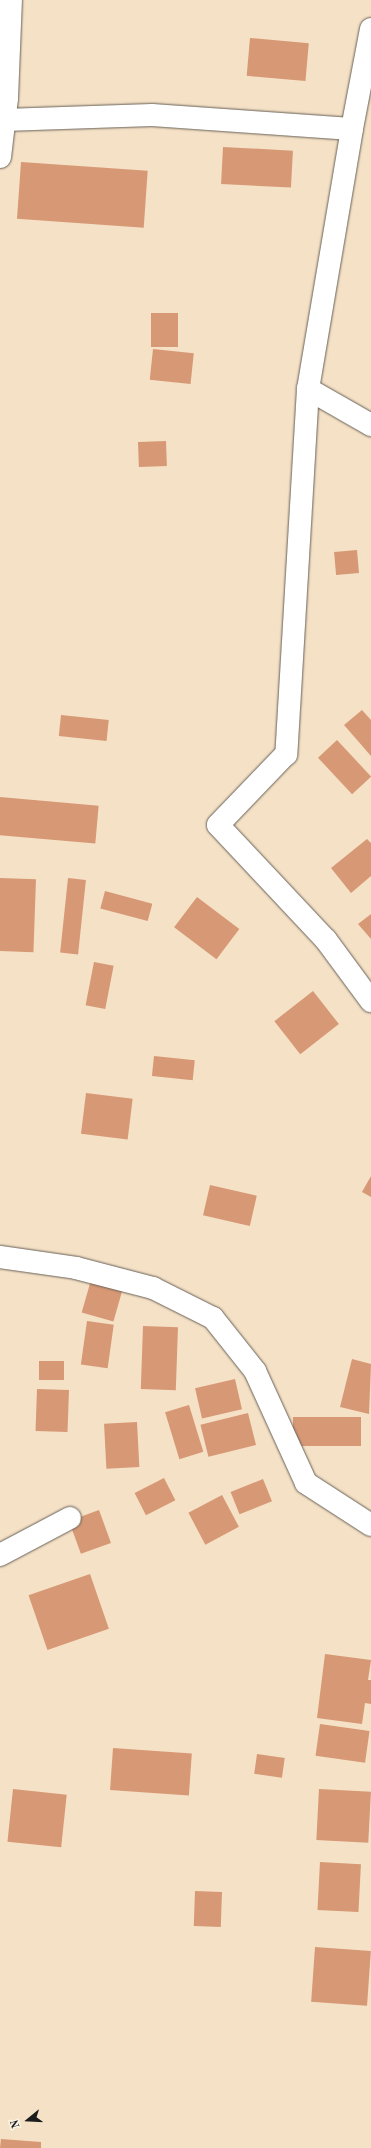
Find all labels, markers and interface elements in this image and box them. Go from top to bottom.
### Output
north arrow [8,2100,48,2140]
text: N [10,2118,23,2130]

